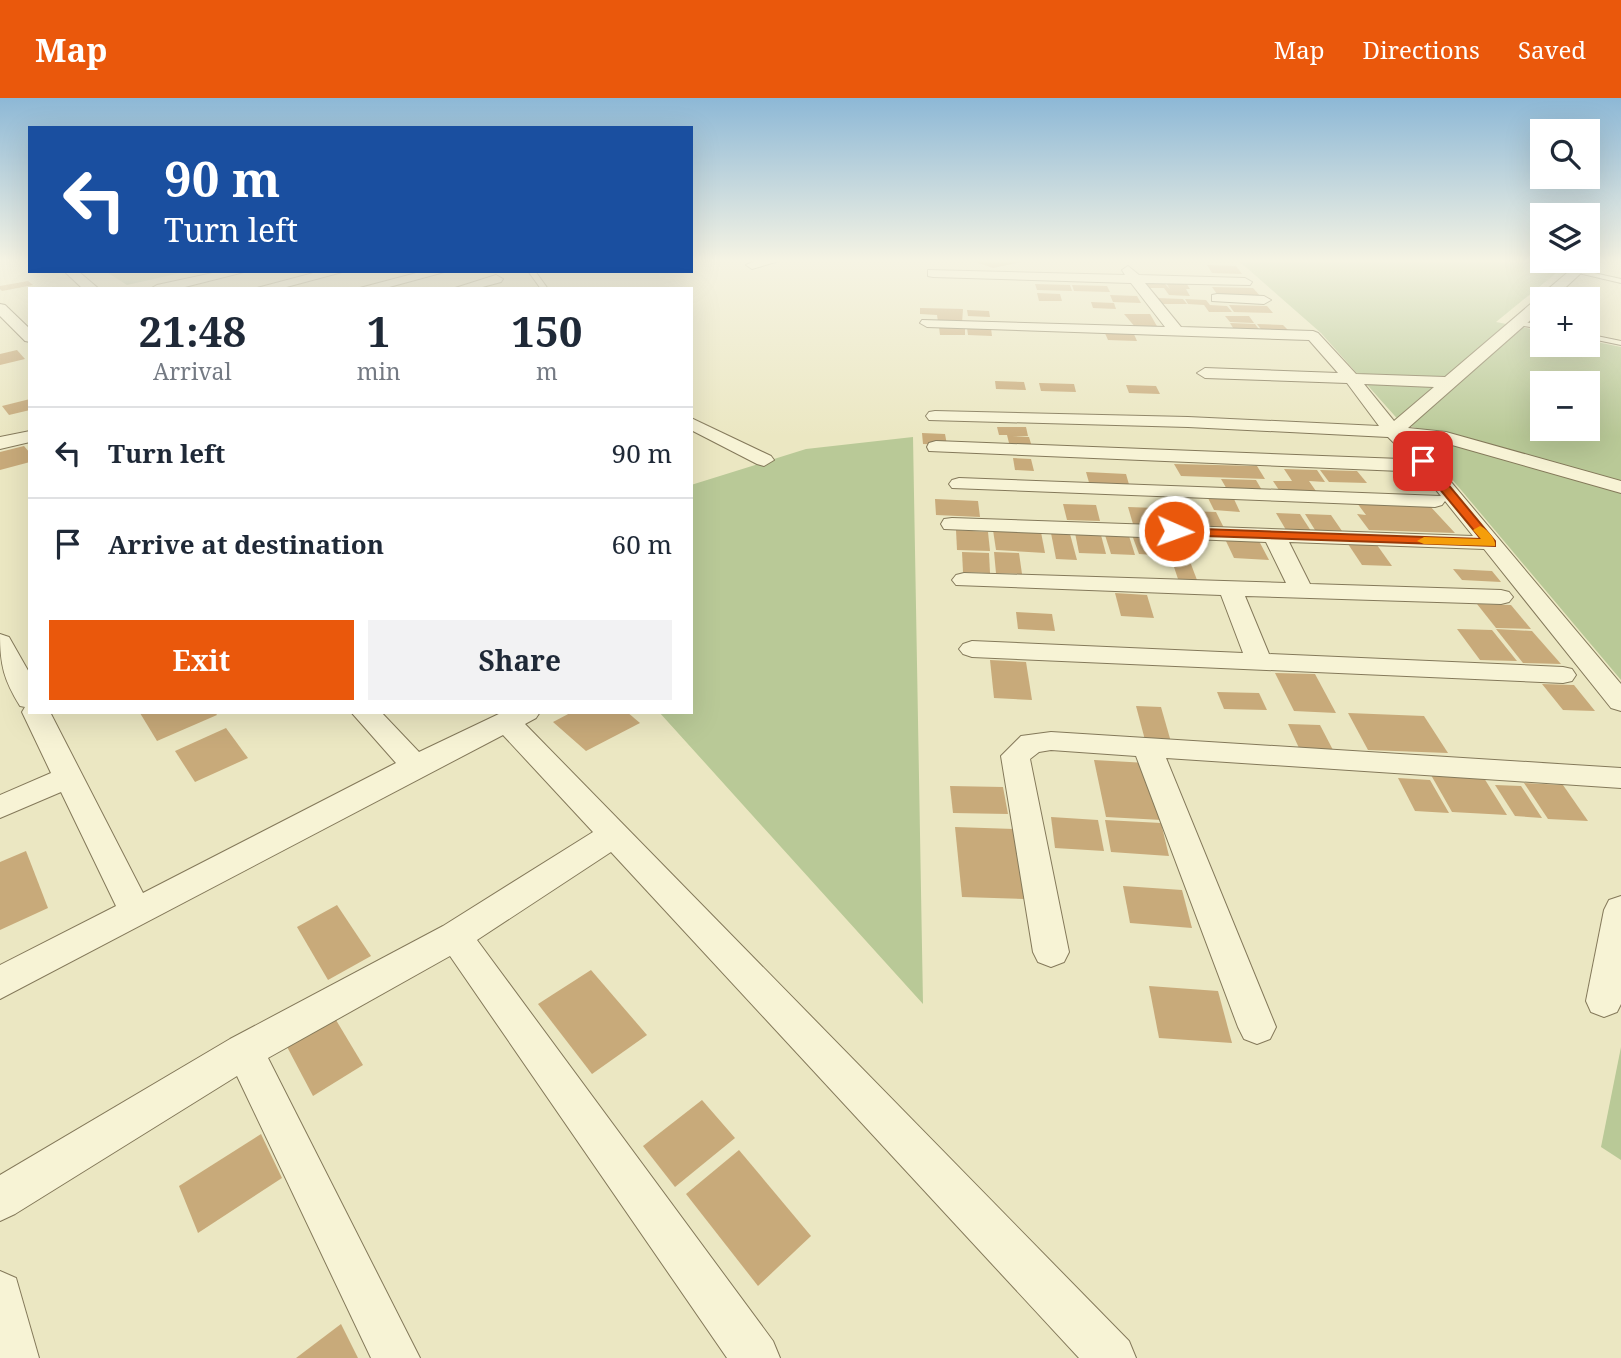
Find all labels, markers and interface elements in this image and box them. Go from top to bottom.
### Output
text: Map [35,27,108,72]
text: Map [1274,33,1325,66]
text: Directions [1363,33,1480,66]
text: Saved [1518,33,1586,66]
map controls [1530,119,1600,441]
button: search [1530,119,1600,189]
text: 90 m [164,145,280,211]
icon: left [49,154,140,245]
button: layers [1530,203,1600,273]
text: Turn left [164,208,298,251]
button: + [1530,287,1600,357]
text: 21:48 [139,302,246,359]
text: 1 [367,302,391,359]
text: 150 [511,302,582,359]
text: Arrival [153,355,232,387]
text: min [357,355,401,387]
text: m [536,355,558,387]
button: − [1530,371,1600,441]
pin [1393,431,1453,491]
icon: left [49,434,87,472]
text: Turn left [108,435,225,471]
text: 90 m [612,435,672,471]
icon: arrive [1404,442,1442,480]
position arrow [1137,494,1211,568]
icon: arrive [49,525,87,563]
text: Arrive at destination [108,526,384,562]
text: 60 m [612,526,672,562]
button: Exit [49,620,354,700]
button: Share [368,620,672,700]

